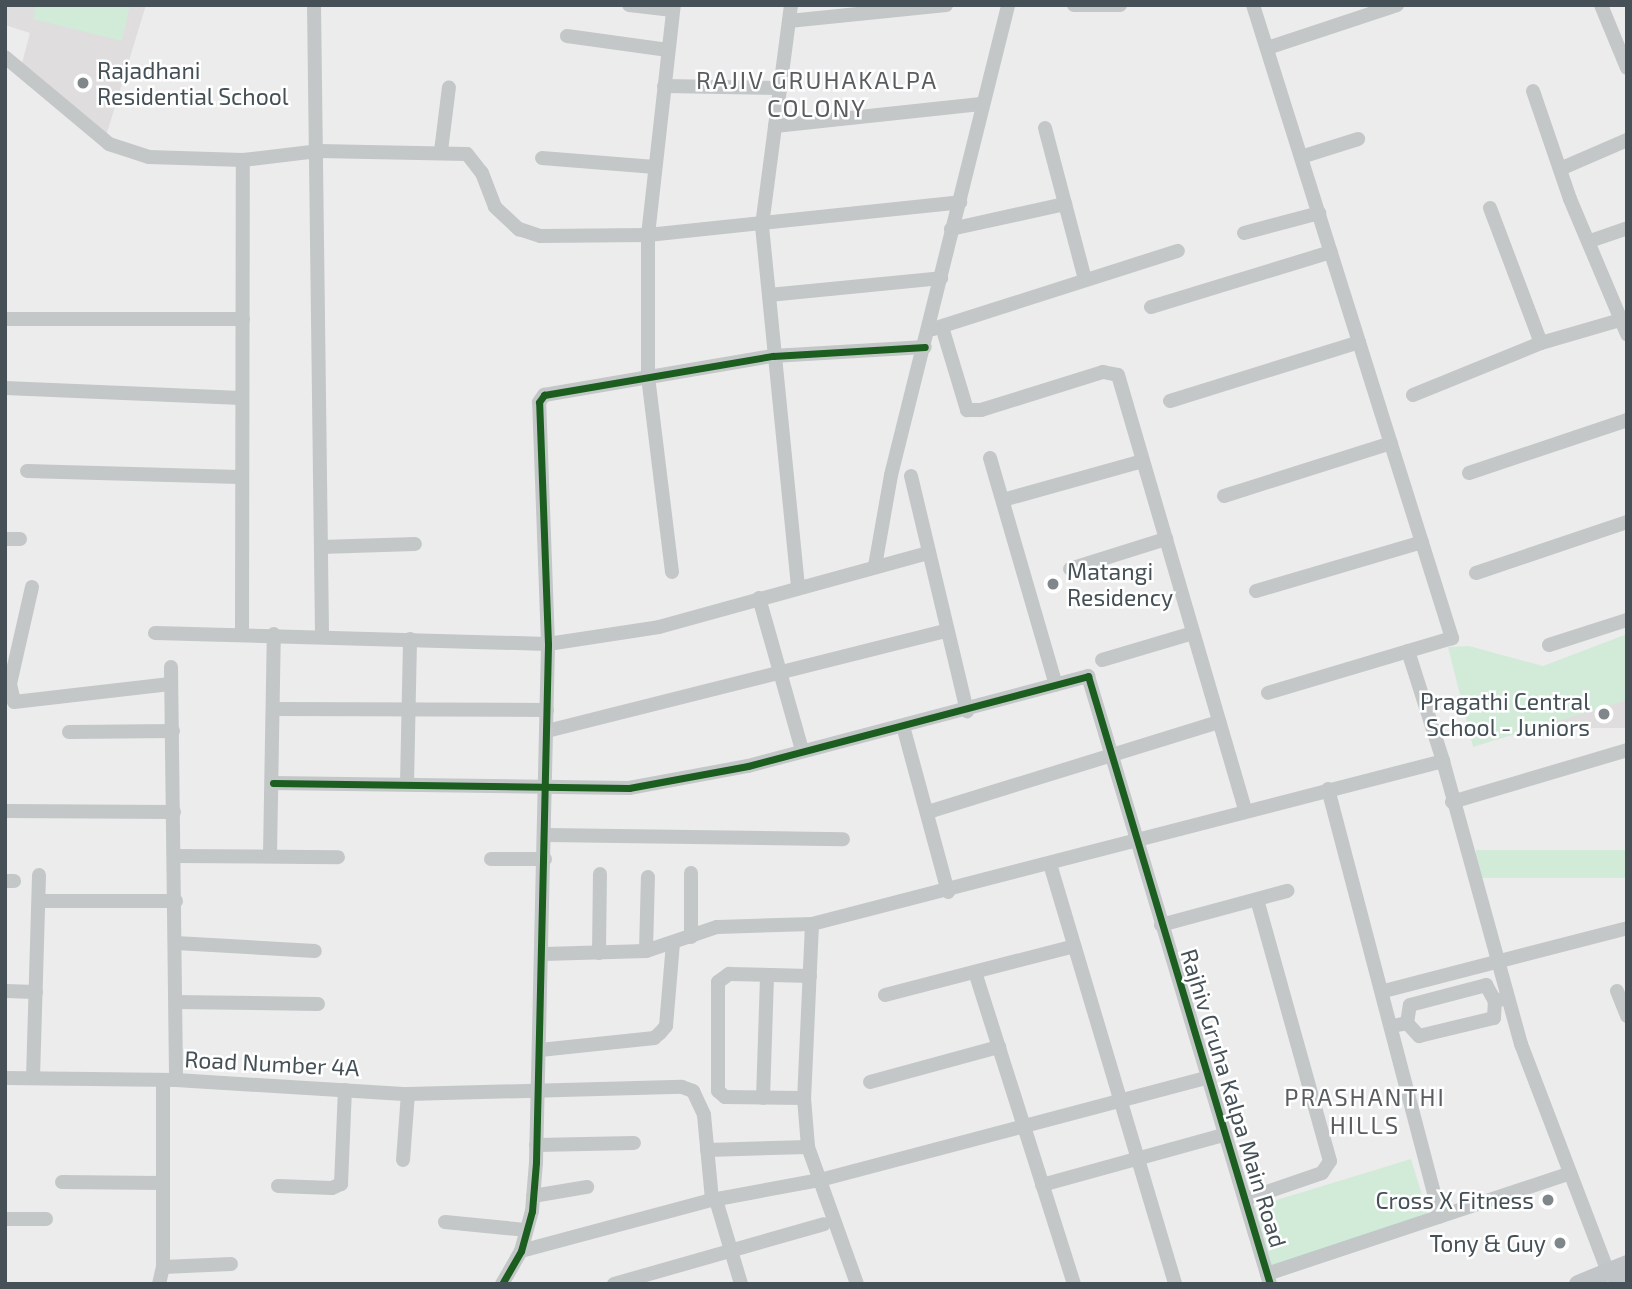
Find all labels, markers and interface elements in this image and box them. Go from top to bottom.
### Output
place label: Rajadhani Residential School [97,56,289,110]
district label: RAJIV GRUHAKALPA COLONY [698,66,936,122]
marker: Rajadhani Residential School [75,75,91,91]
place label: Matangi Residency [1067,557,1173,611]
marker: Matangi Residency [1045,576,1061,592]
place label: Pragathi Central School - Juniors [1420,687,1590,741]
marker: Pragathi Central School - Juniors [1596,706,1612,722]
street label: Rajhiv Gruha Kalpa Main Road [1175,945,1293,1251]
street label: Road Number 4A [183,1045,361,1081]
district label: PRASHANTHI HILLS [1285,1083,1445,1139]
place label: Cross X Fitness [1375,1186,1534,1214]
marker: Cross X Fitness [1540,1192,1556,1208]
place label: Tony & Guy [1429,1229,1546,1257]
marker: Tony & Guy [1552,1235,1568,1251]

